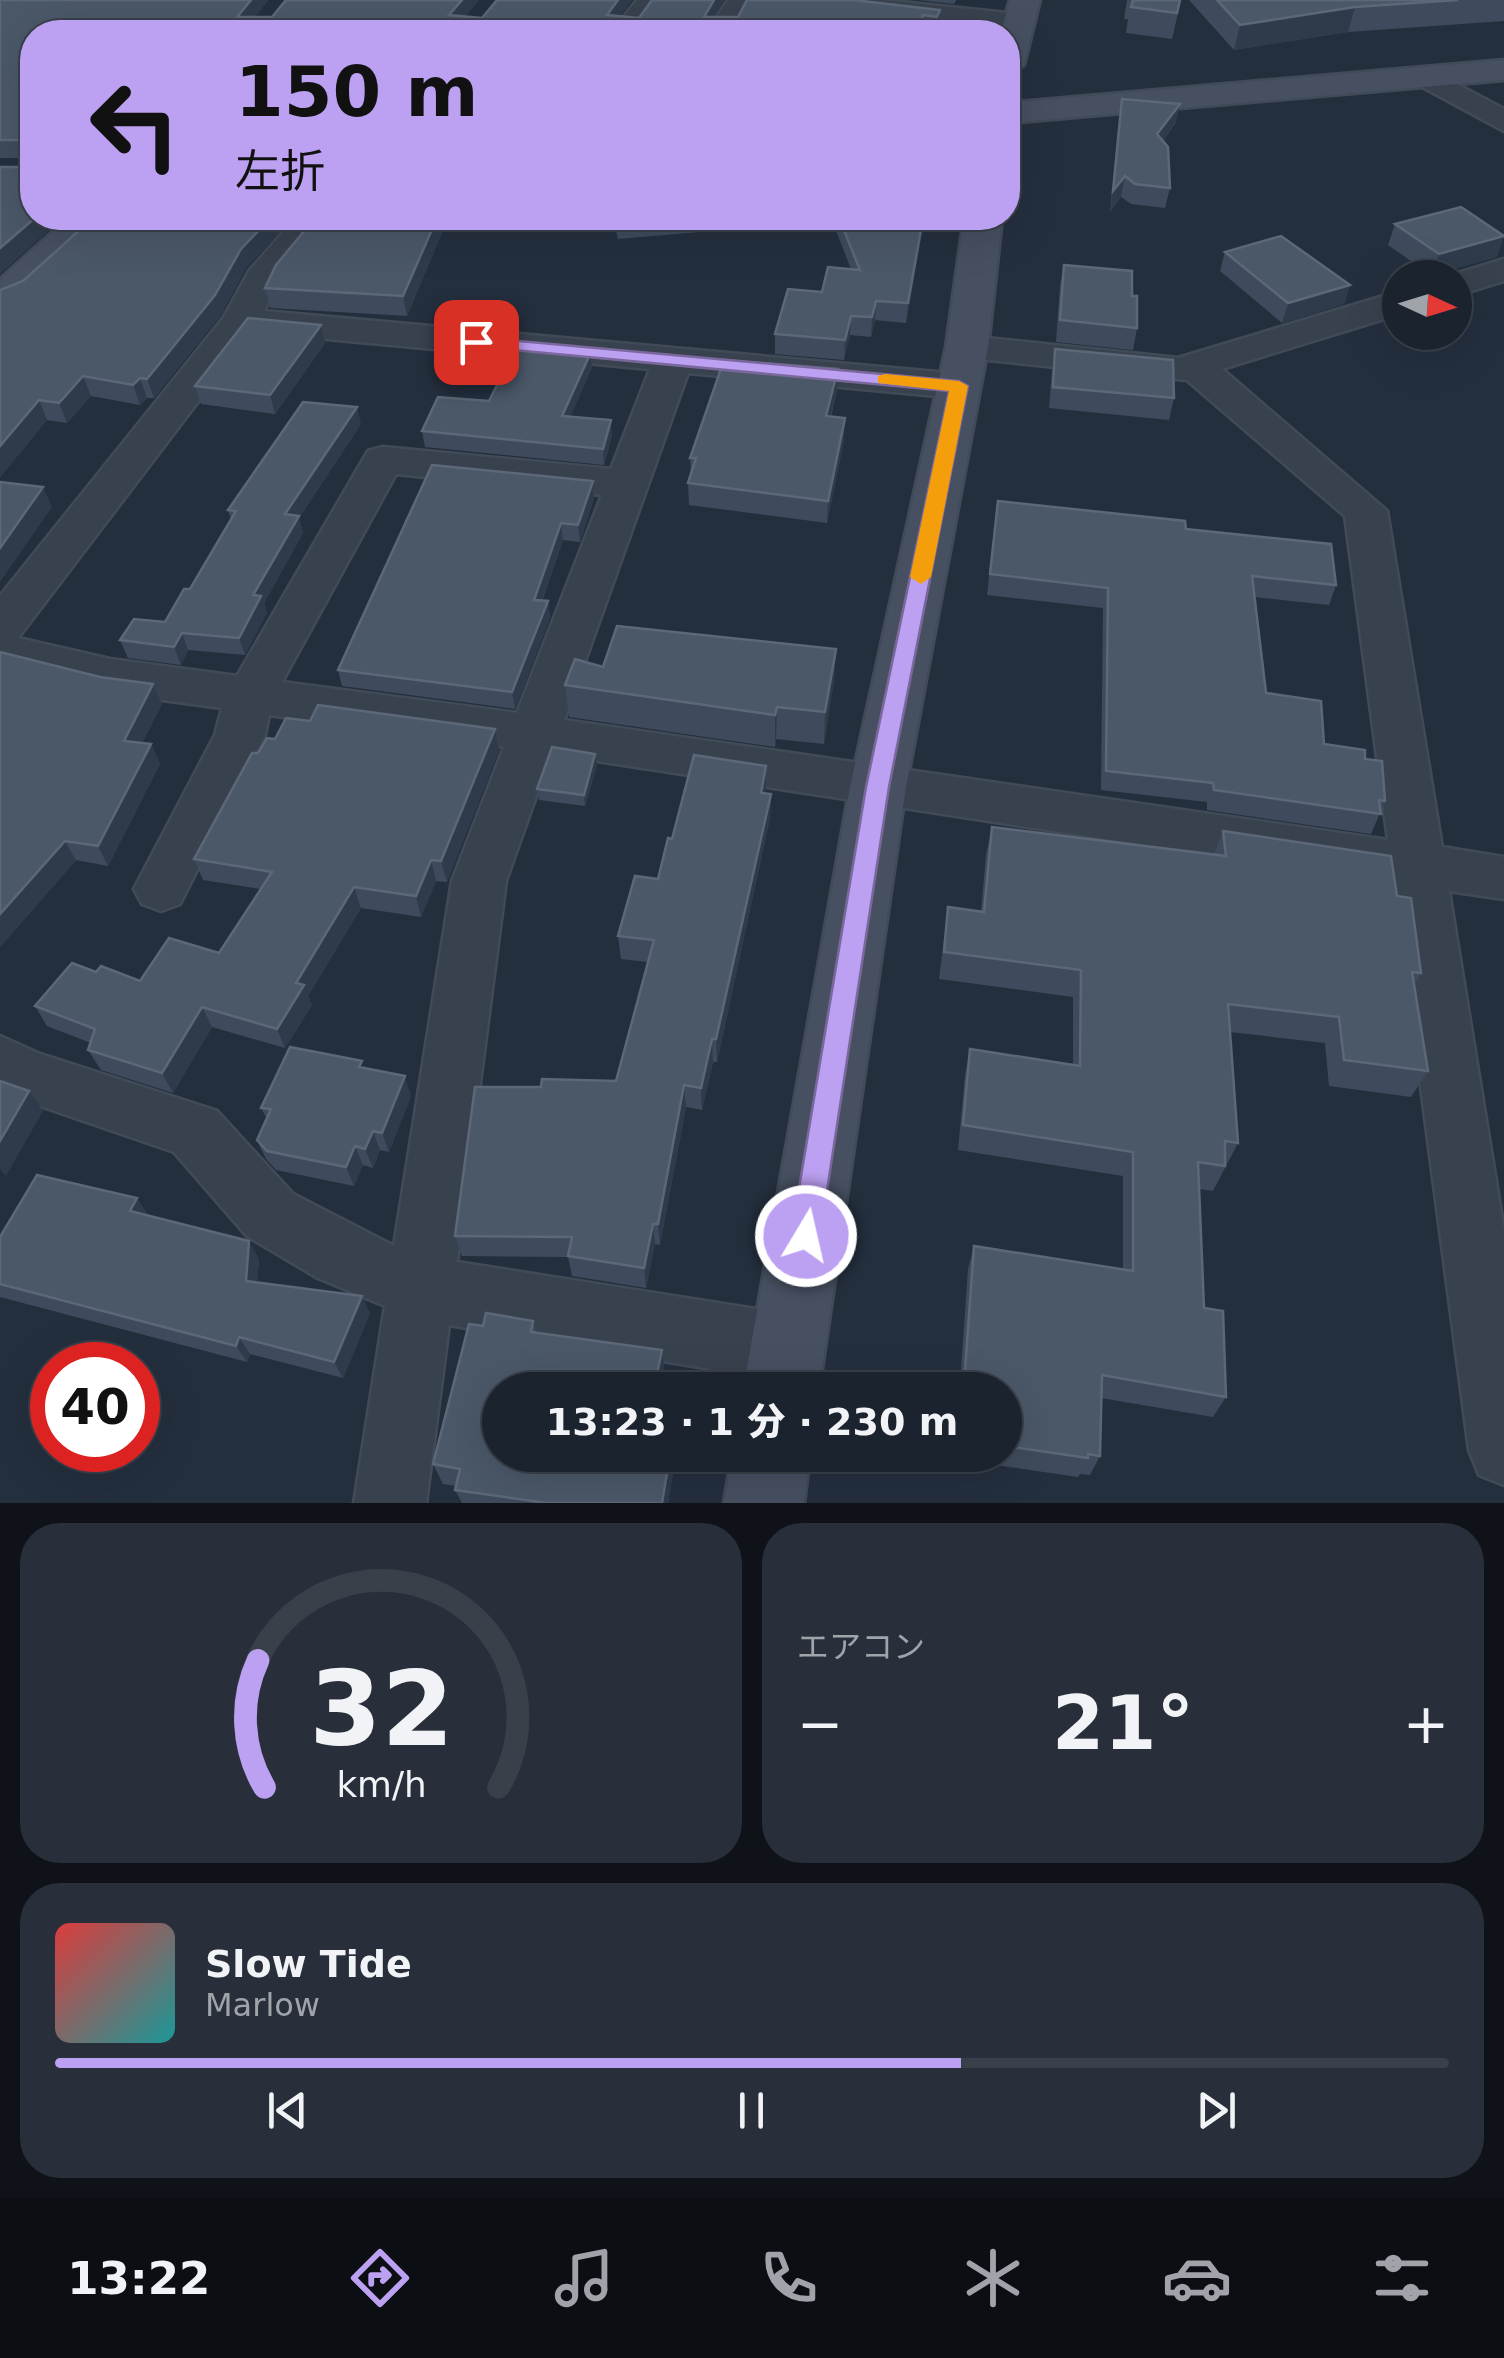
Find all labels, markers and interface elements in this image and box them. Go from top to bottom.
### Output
text: 150 m [235,51,478,133]
icon: left [70,60,200,190]
text: 左折 [235,145,325,198]
north arrow [1382,260,1472,350]
map controls [1382,260,1472,350]
pin [434,300,519,385]
icon: arrive [449,315,504,370]
position arrow [754,1184,858,1288]
speed limit sign: 40 [30,1342,160,1472]
text: 13:23 · 1 分 · 230 m [546,1400,958,1444]
text: エアコン [797,1628,925,1666]
text: 32 [309,1648,453,1770]
text: 21° [1052,1679,1194,1767]
text: − [797,1692,843,1756]
text: + [1403,1692,1449,1756]
text: km/h [336,1764,426,1805]
text: Slow Tide [205,1942,412,1986]
text: Marlow [205,1986,320,2024]
icon: previous [260,2083,315,2138]
icon: pause [724,2083,779,2138]
icon: next [1189,2083,1244,2138]
icon: directions [345,2243,415,2313]
icon: music [549,2243,619,2313]
icon: phone [754,2243,824,2313]
icon: climate [958,2243,1028,2313]
icon: car [1162,2243,1232,2313]
icon: filters [1367,2243,1437,2313]
text: 13:22 [67,2252,210,2305]

